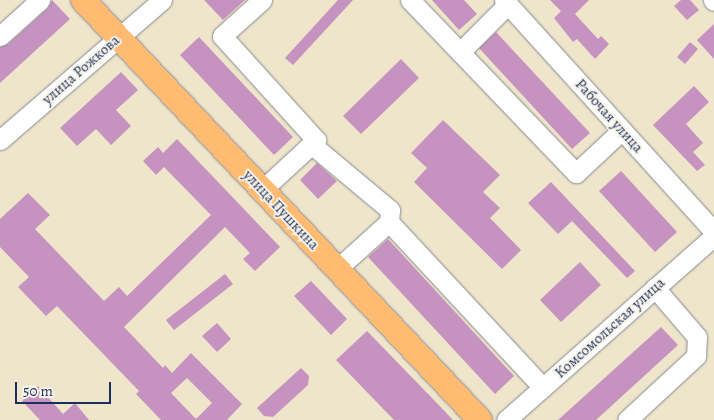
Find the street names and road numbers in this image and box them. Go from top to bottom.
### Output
street label: улица Рожкова [39,32,123,108]
street label: Рабочая улица [571,75,647,157]
street label: улица Пушкина [239,166,323,254]
street label: Комсомольская улица [551,274,669,382]

